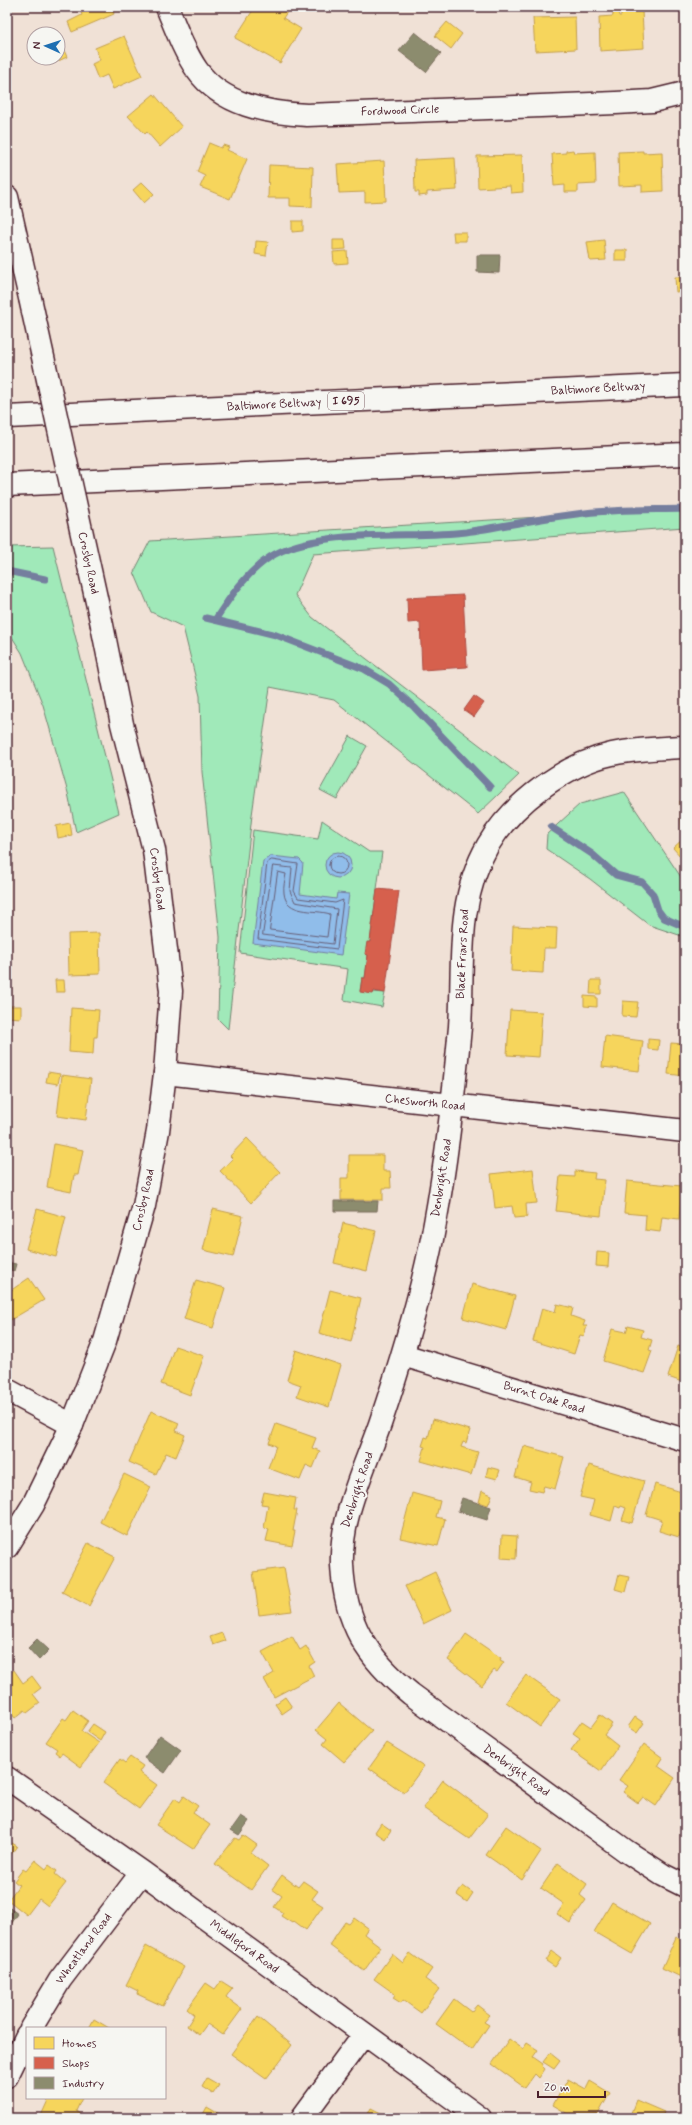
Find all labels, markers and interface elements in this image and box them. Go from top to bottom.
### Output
north arrow [26,26,66,66]
text: N [30,42,44,50]
street label: Fordwood Circle [361,102,439,120]
street label: Baltimore Beltway [550,379,646,399]
road number: I 695 [328,392,364,410]
street label: Baltimore Beltway [226,395,322,415]
street label: Crosby Road [74,530,102,596]
street label: Crosby Road [145,847,169,911]
street label: Black Friars Road [453,909,473,999]
street label: Chesworth Road [384,1091,466,1115]
street label: Denbright Road [428,1138,457,1219]
street label: Crosby Road [129,1167,159,1233]
street label: Burnt Oak Road [501,1378,587,1418]
street label: Denbright Road [338,1450,379,1530]
street label: Denbright Road [479,1741,553,1802]
street label: Wheatland Road [52,1910,116,1988]
street label: Middleford Road [206,1916,282,1978]
legend [26,2027,166,2099]
text: Homes [62,2036,97,2052]
text: Shops [62,2056,89,2072]
scale bar [538,2073,605,2099]
text: Industry [62,2076,104,2092]
text: 20 m [544,2080,570,2096]

